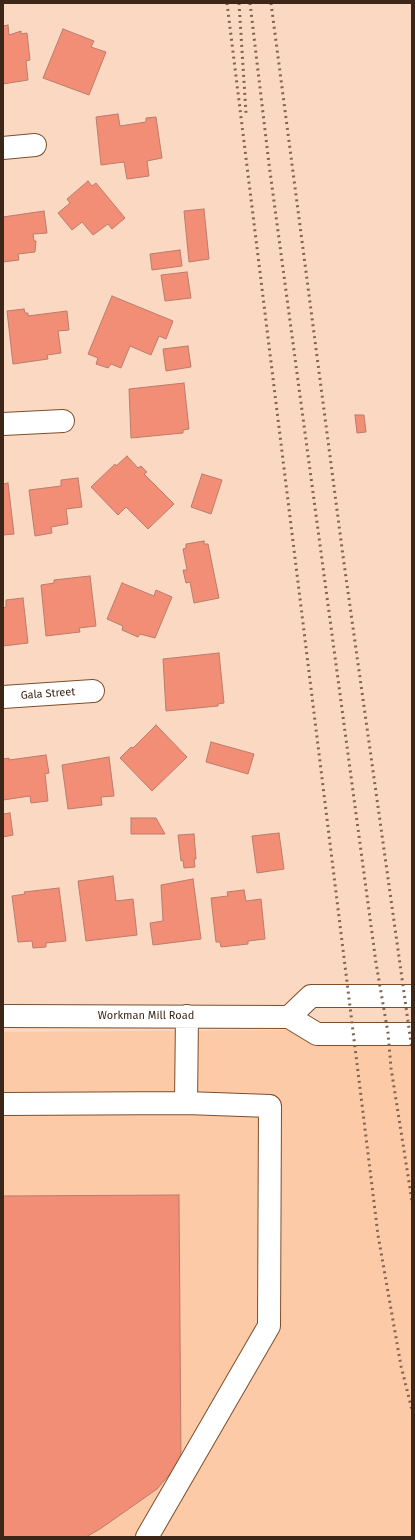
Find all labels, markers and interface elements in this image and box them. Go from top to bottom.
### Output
street label: Gala Street [20,686,76,702]
street label: Workman Mill Road [98,1009,194,1023]

